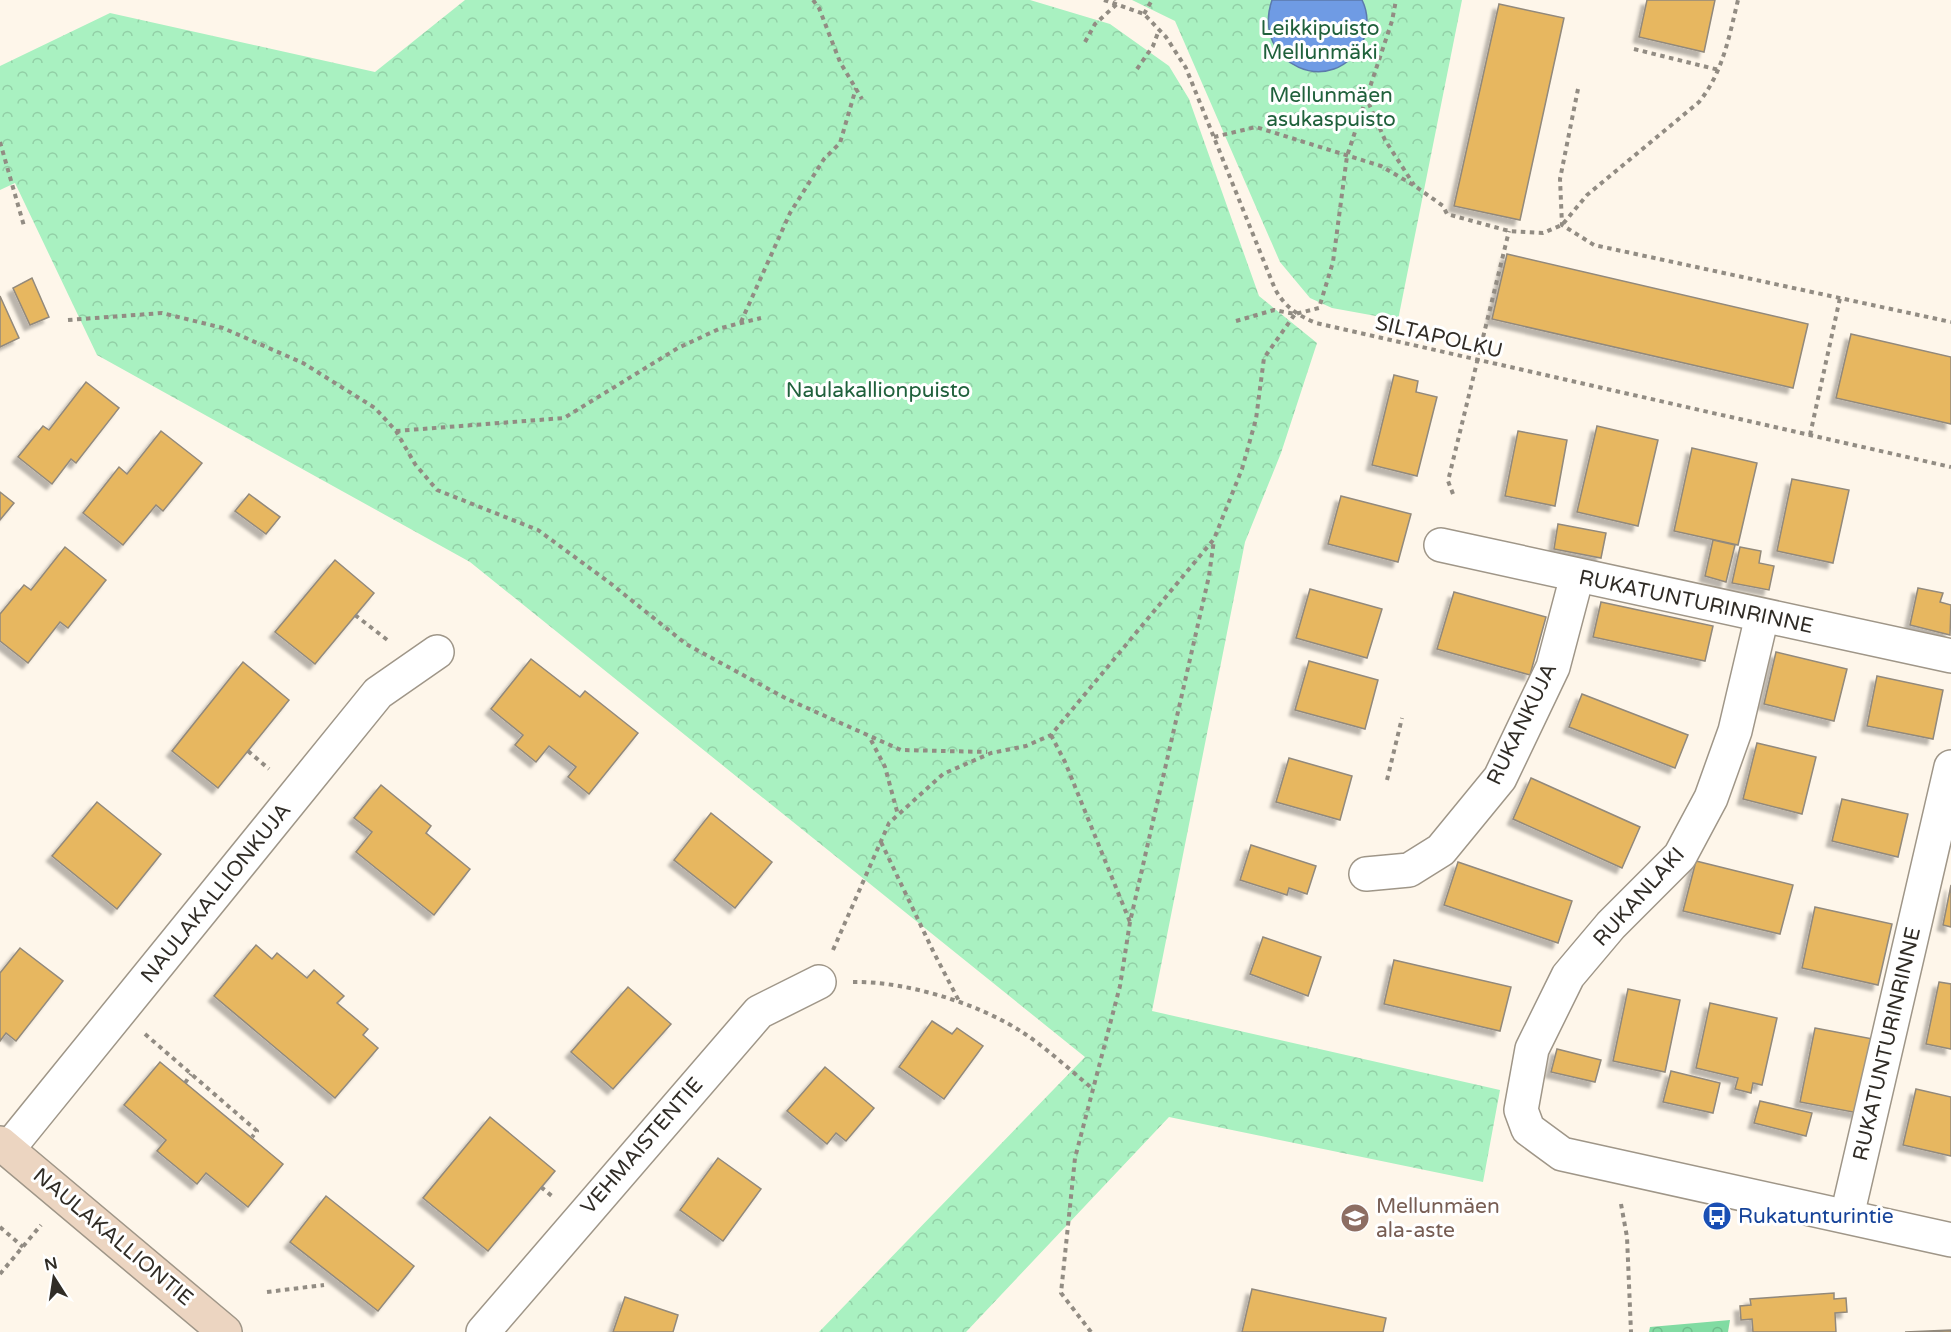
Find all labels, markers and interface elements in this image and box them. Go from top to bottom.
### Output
park label: Leikkipuisto Mellunmäki [1260,16,1380,65]
park label: Mellunmäen asukaspuisto [1266,83,1396,132]
street label: SILTAPOLKU [1373,310,1505,364]
park label: Naulakallionpuisto [786,378,970,403]
street label: RUKATUNTURINRINNE [1576,565,1816,639]
street label: RUKANKUJA [1482,659,1562,789]
street label: NAULAKALLIONKUJA [136,798,296,988]
street label: RUKANLAKI [1588,842,1690,952]
street label: RUKATUNTURINRINNE [1848,925,1926,1163]
street label: VEHMAISTENTIE [576,1072,708,1220]
street label: NAULAKALLIONTIE [28,1163,198,1311]
place label: Mellunmäen ala-aste [1376,1194,1500,1243]
bus stop icon: Rukatunturintie [1701,1200,1733,1232]
school or university icon: Mellunmäen ala-aste [1339,1202,1371,1234]
place label: Rukatunturintie [1738,1204,1894,1229]
north arrow [24,1248,84,1308]

